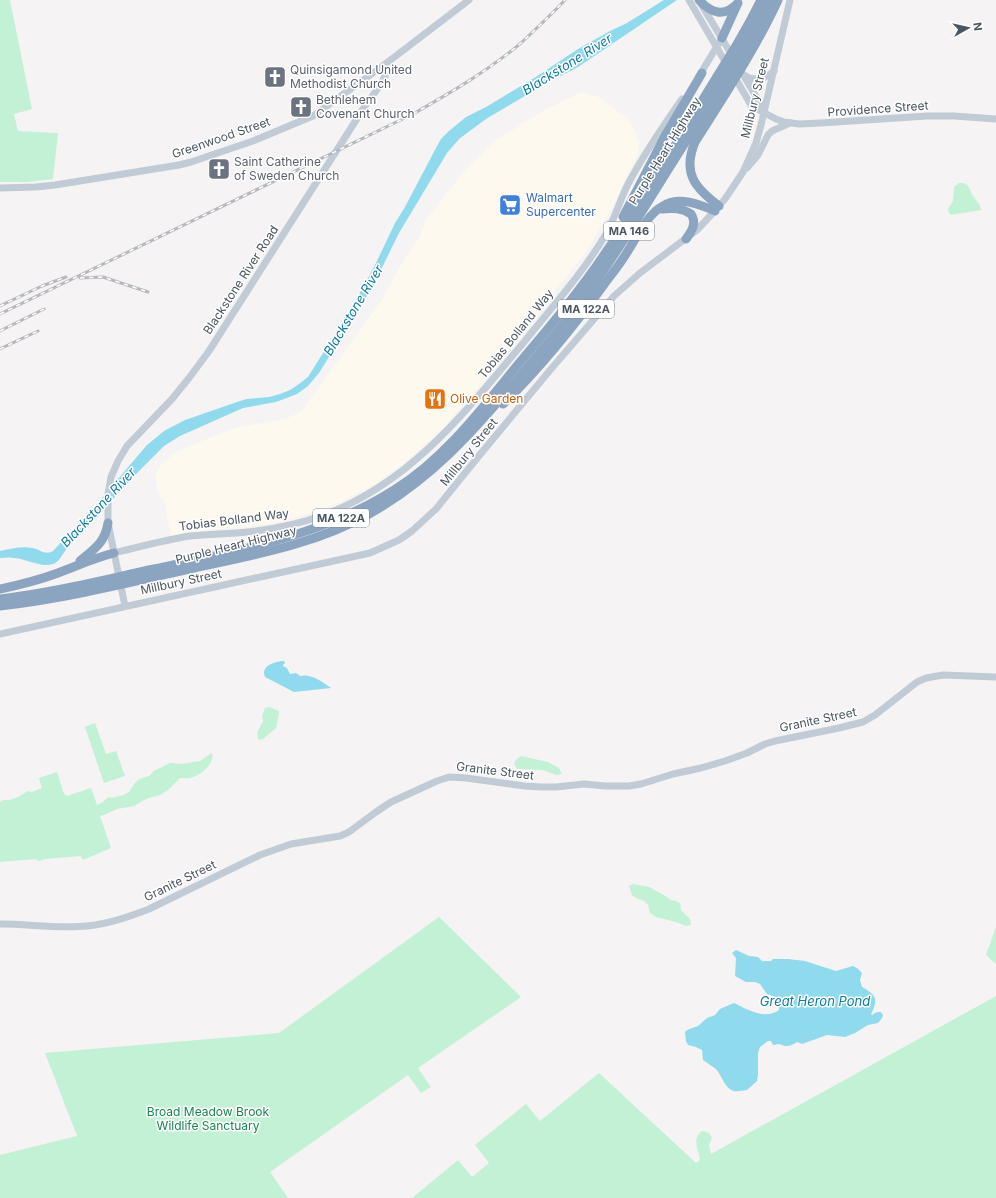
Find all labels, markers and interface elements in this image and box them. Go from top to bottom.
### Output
north arrow [948,8,988,48]
text: N [970,21,985,32]
water label: Blackstone River [519,29,616,98]
street label: Millbury Street [737,56,772,140]
place label: Quinsigamond United Methodist Church [290,62,412,91]
church icon: Quinsigamond United Methodist Church [262,64,288,90]
place label: Bethlehem Covenant Church [316,92,415,121]
church icon: Bethlehem Covenant Church [288,94,314,120]
street label: Purple Heart Highway [625,94,704,207]
street label: Providence Street [827,97,929,120]
street label: Greenwood Street [170,114,272,161]
place label: Saint Catherine of Sweden Church [234,154,339,183]
church icon: Saint Catherine of Sweden Church [206,156,232,182]
place label: Walmart Supercenter [526,190,596,219]
supermarket icon: Walmart Supercenter [497,192,523,218]
road number: MA 146 [604,222,654,240]
street label: Blackstone River Road [200,223,281,337]
water label: Blackstone River [320,261,387,358]
street label: Tobias Bolland Way [475,286,556,381]
road number: MA 122A [558,300,614,318]
restaurant icon: Olive Garden [422,386,448,412]
place label: Olive Garden [450,391,523,406]
street label: Millbury Street [437,415,501,489]
water label: Blackstone River [57,463,140,550]
street label: Tobias Bolland Way [178,505,290,534]
road number: MA 122A [313,509,369,527]
street label: Purple Heart Highway [174,522,298,567]
street label: Millbury Street [139,566,223,597]
street label: Granite Street [778,704,858,735]
street label: Granite Street [455,758,535,783]
street label: Granite Street [141,857,218,904]
water label: Great Heron Pond [760,993,870,1009]
park label: Broad Meadow Brook Wildlife Sanctuary [147,1104,270,1133]

